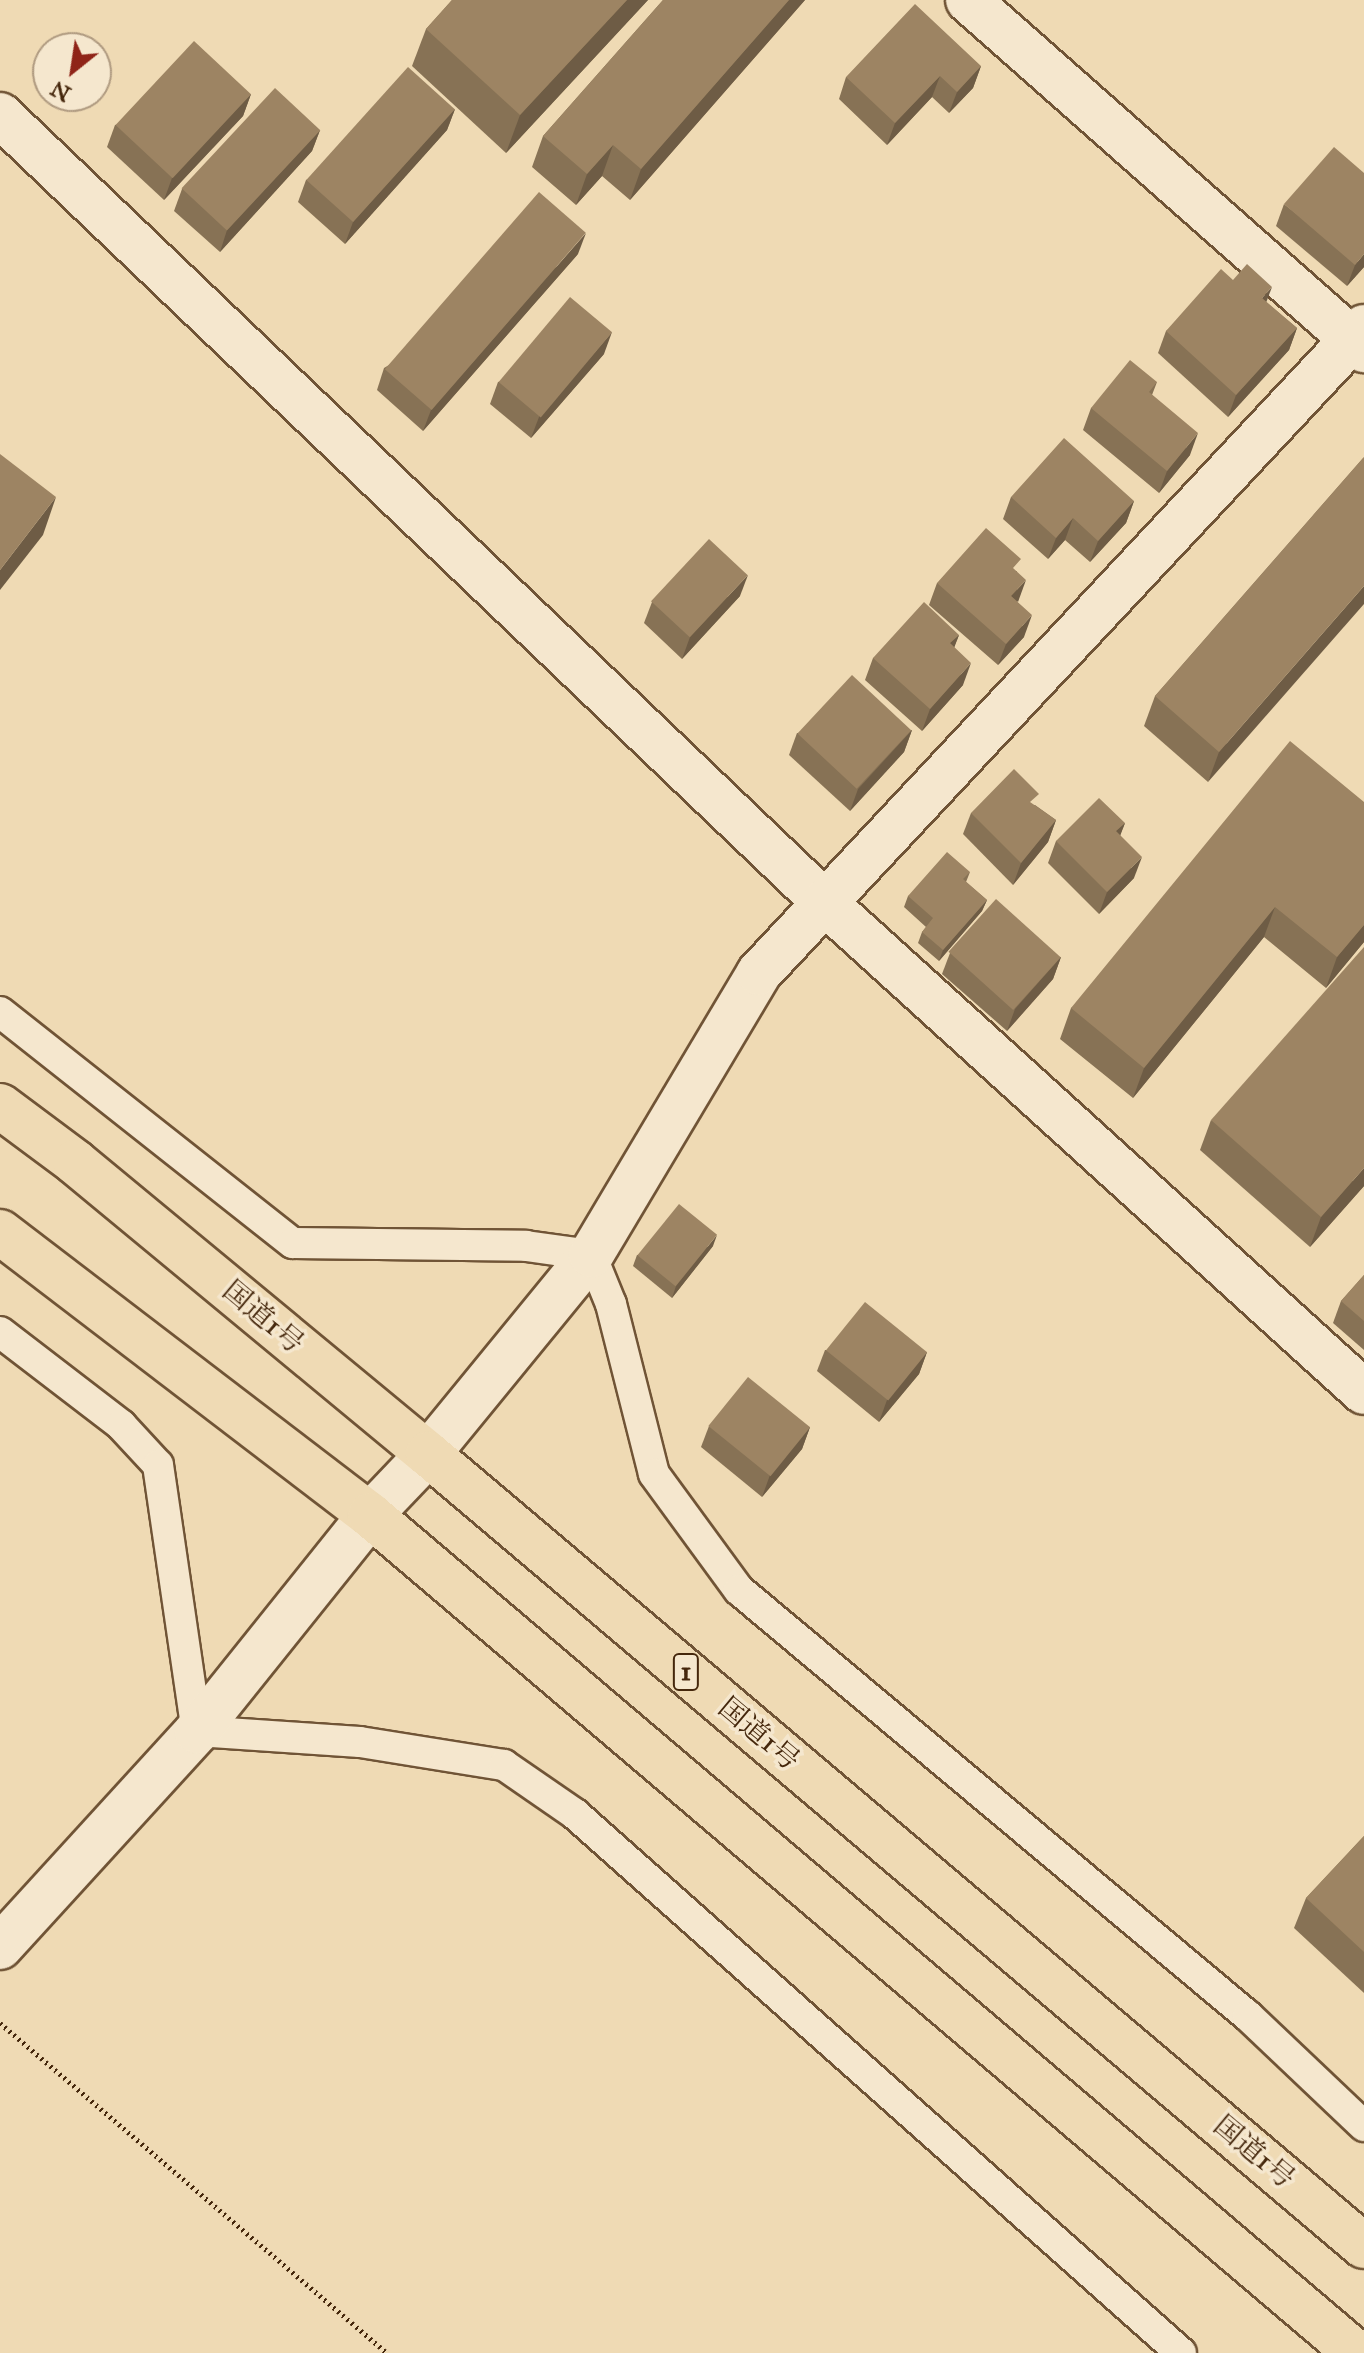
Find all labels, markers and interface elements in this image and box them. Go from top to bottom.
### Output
north arrow [32,32,112,112]
text: N [46,75,76,108]
street label: 国道1号 [216,1274,310,1360]
road number: 1 [672,1650,700,1694]
street label: 国道1号 [712,1691,806,1777]
street label: 国道1号 [1207,2109,1301,2195]

